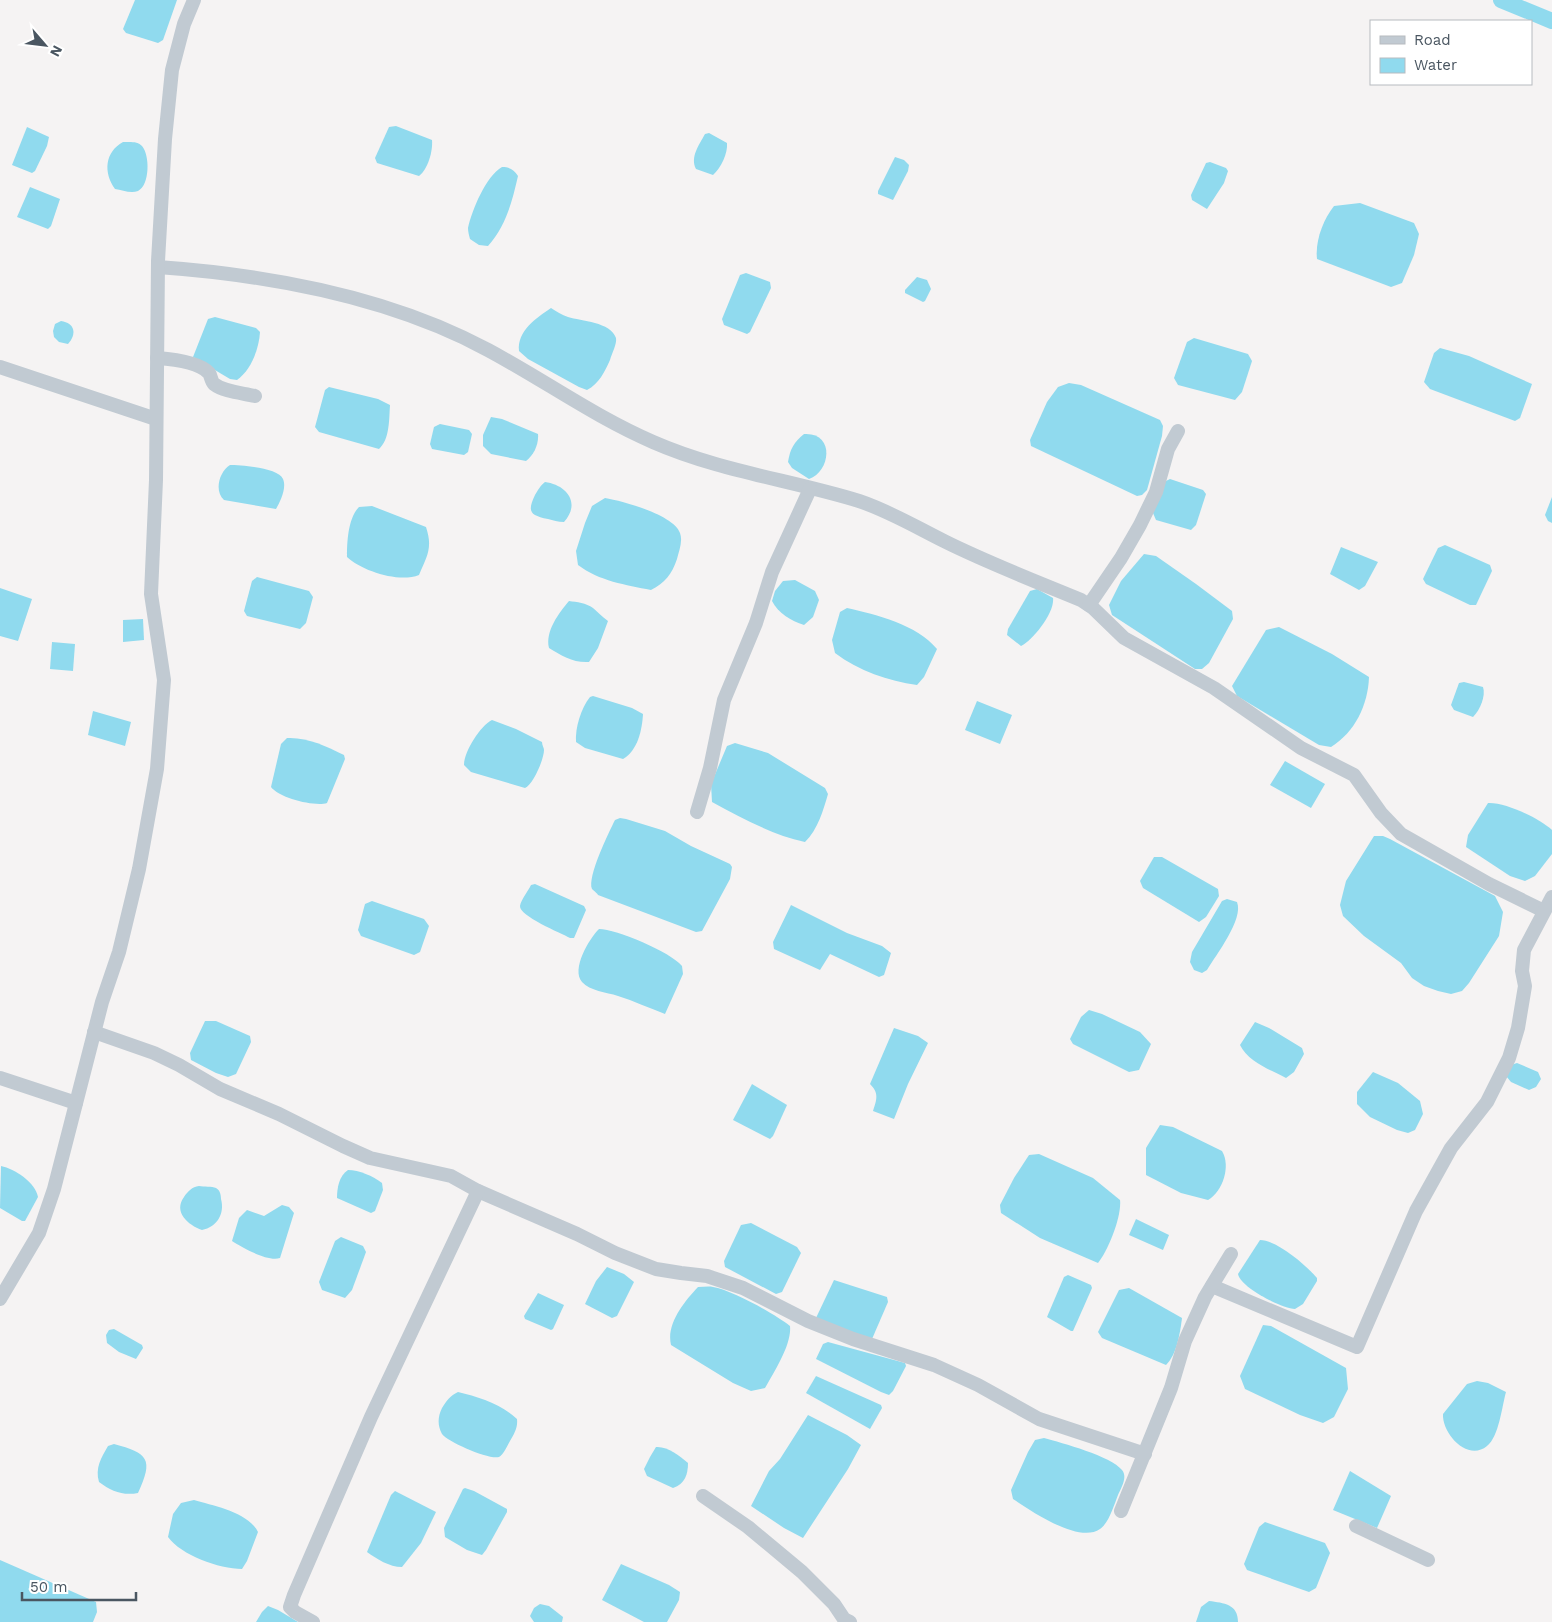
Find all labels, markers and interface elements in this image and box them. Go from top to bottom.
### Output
north arrow [20,20,70,70]
legend [1370,20,1532,85]
text: Road [1414,31,1451,49]
text: N [47,43,66,59]
text: Water [1414,56,1457,74]
scale bar [22,1570,136,1602]
text: 50 m [30,1578,67,1596]

